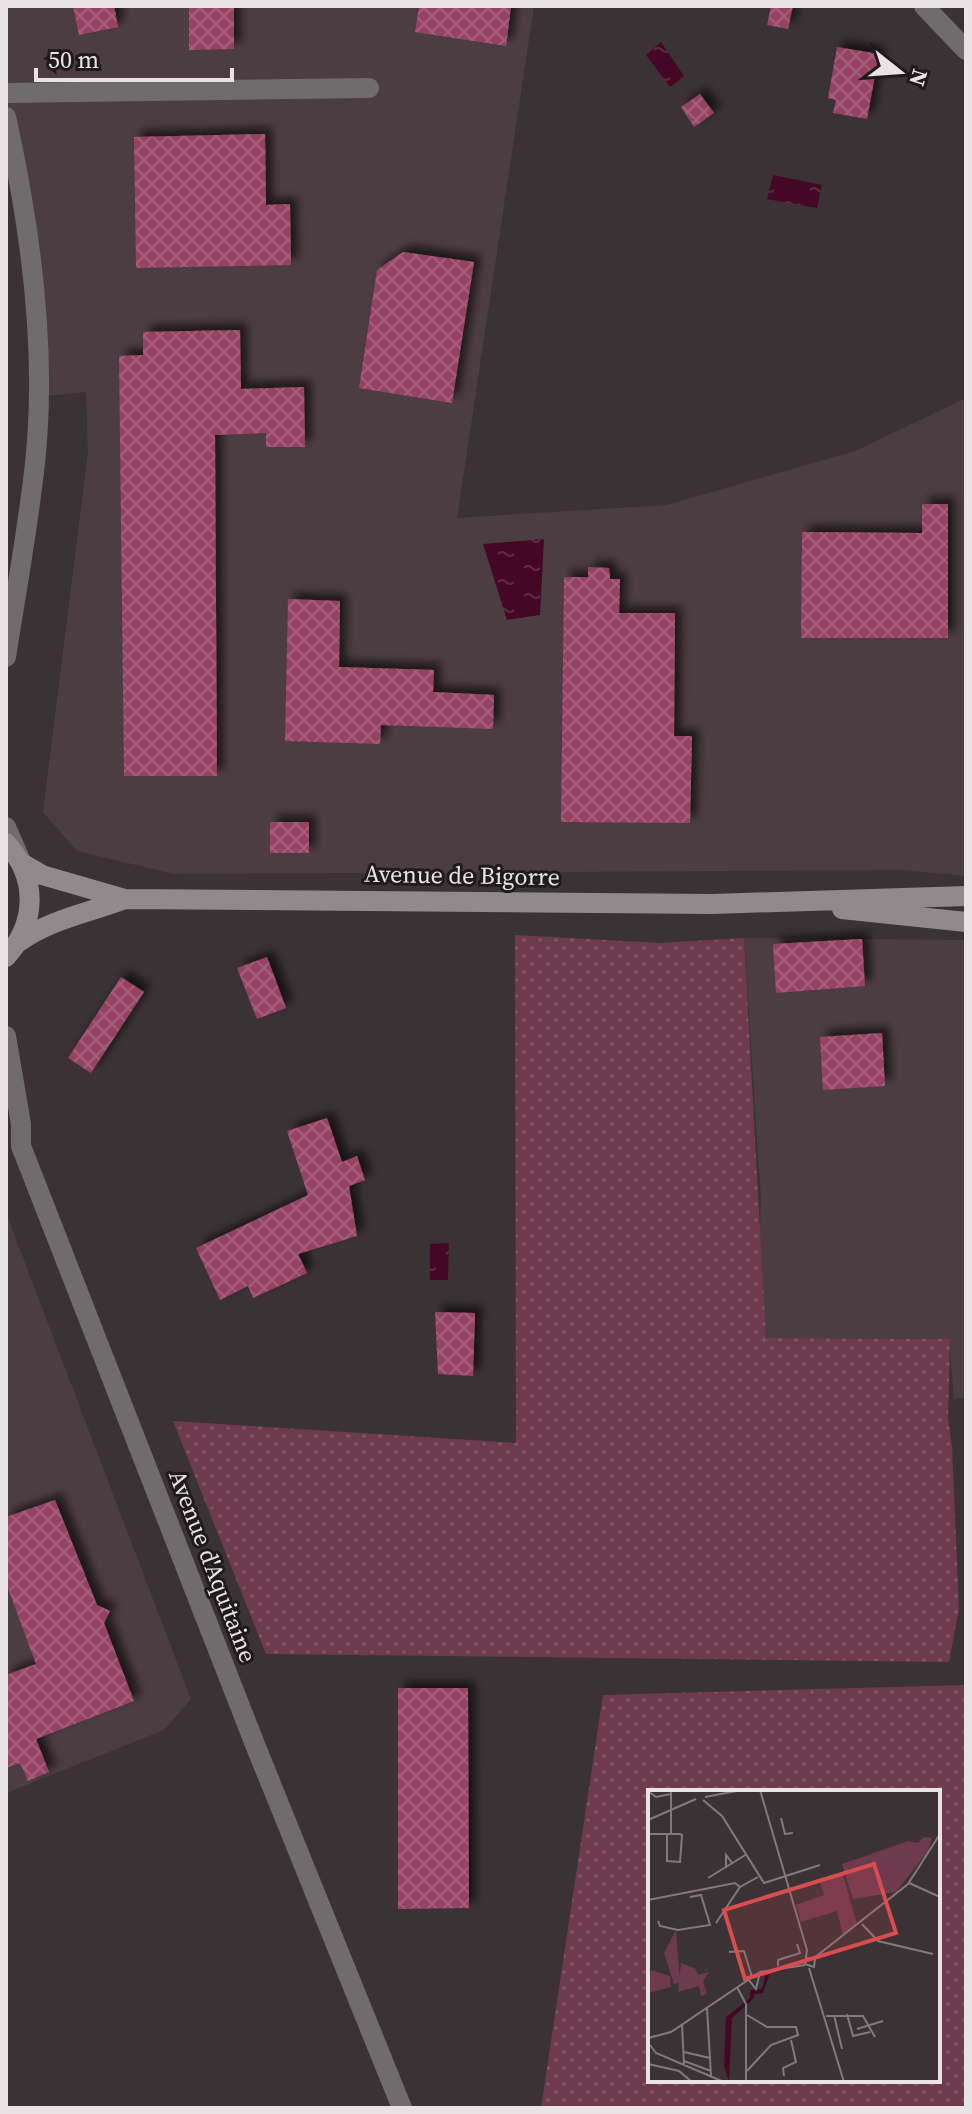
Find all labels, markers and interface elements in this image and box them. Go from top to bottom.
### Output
scale bar [36,32,232,82]
north arrow [860,32,940,112]
text: 50 m [48,43,99,76]
text: N [902,66,936,90]
street label: Avenue de Bigorre [364,857,560,893]
street label: Avenue d'Aquitaine [161,1465,265,1667]
inset map [648,1790,940,2082]

